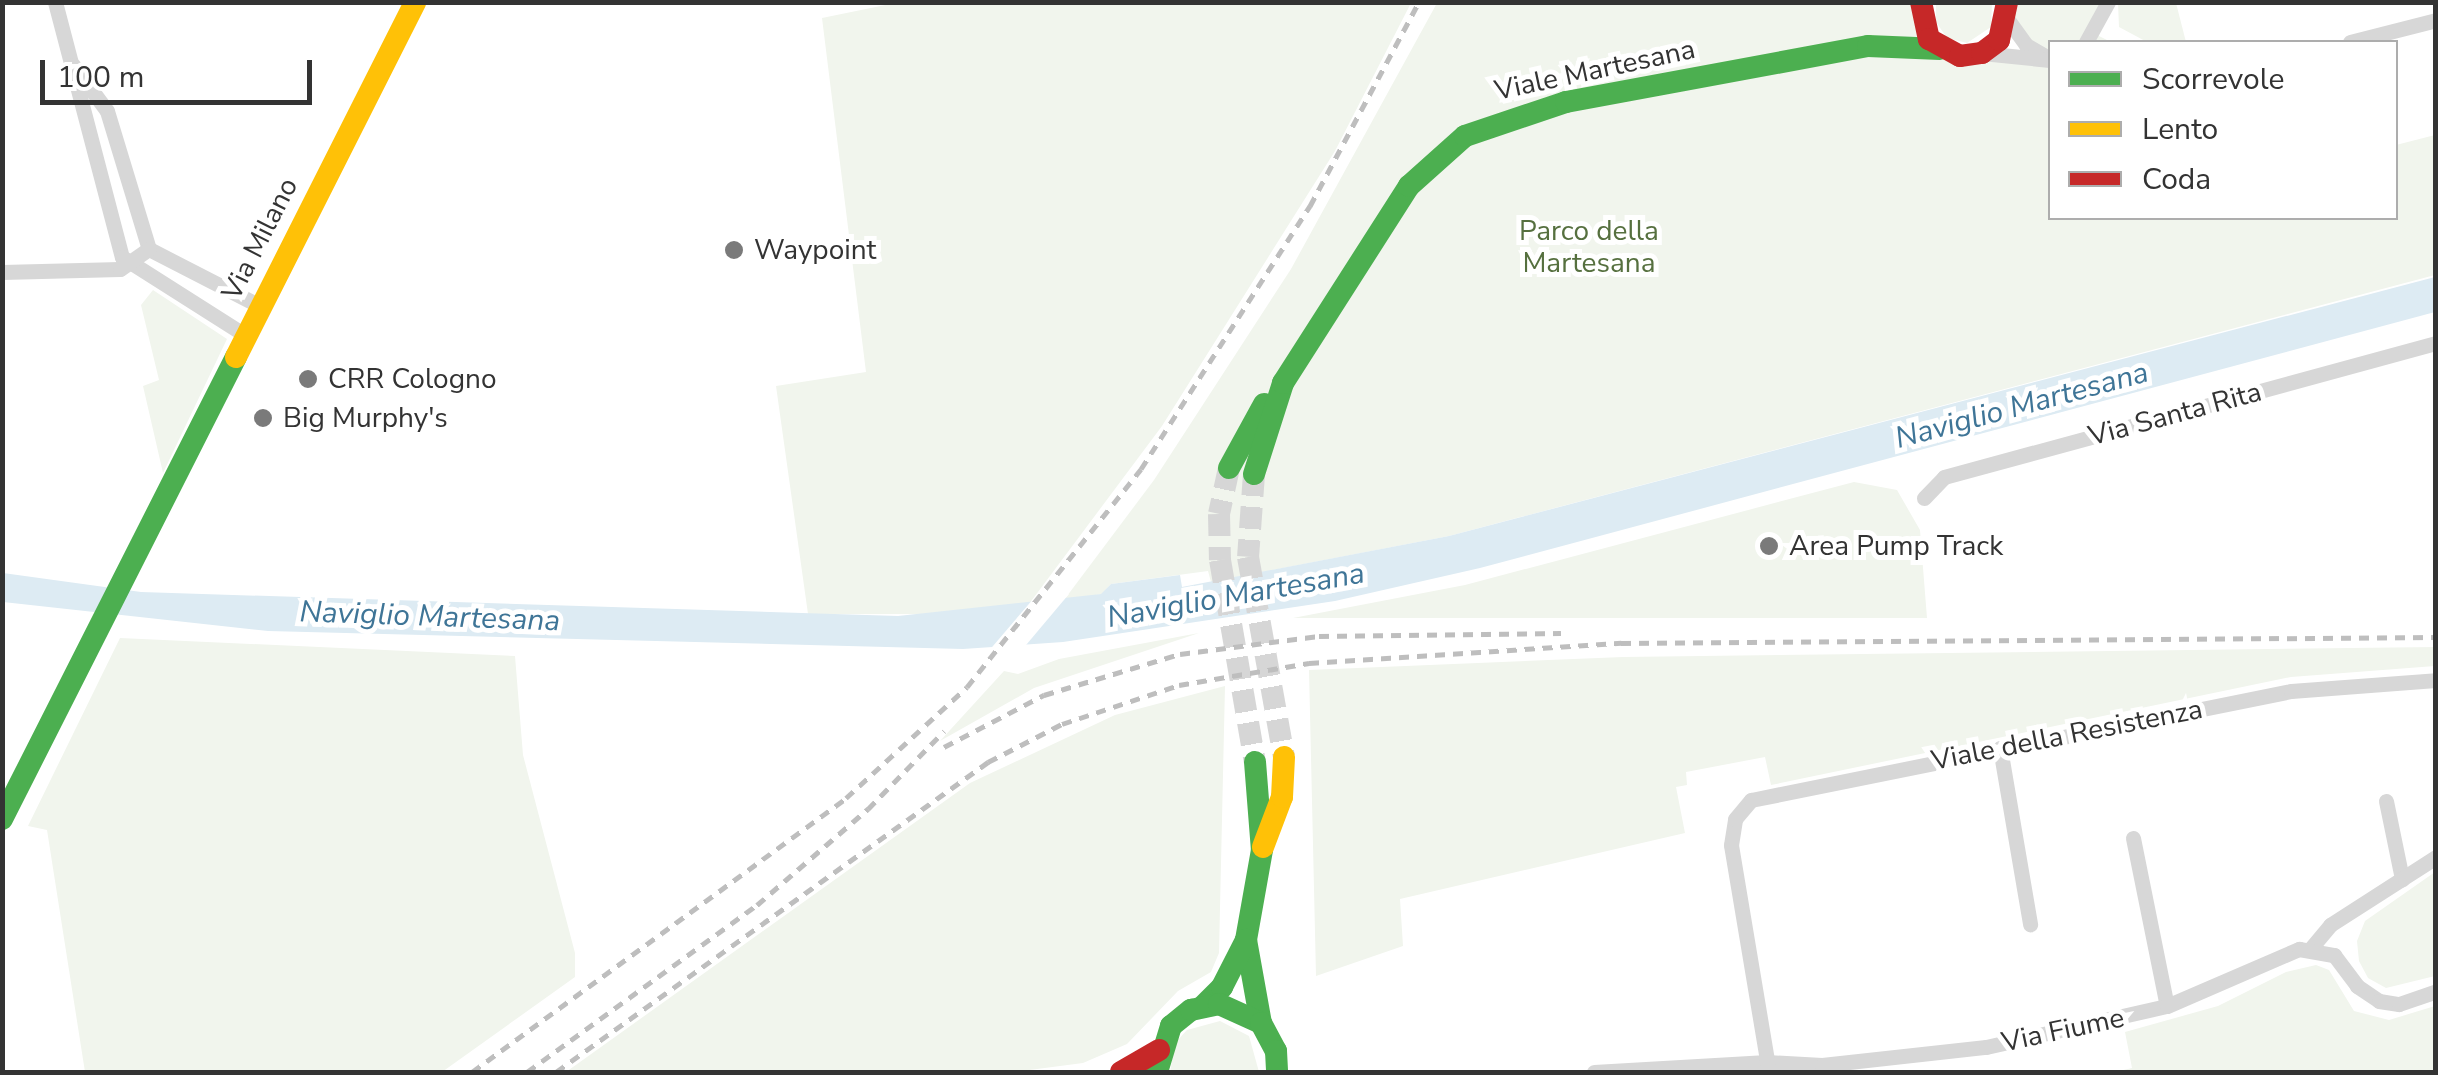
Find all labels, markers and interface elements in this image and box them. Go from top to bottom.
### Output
street label: Viale Martesana [1492,32,1698,108]
scale bar [45,40,318,102]
legend [2048,40,2398,220]
text: 100 m [57,57,144,98]
text: Scorrevole [2142,59,2284,100]
text: Lento [2142,109,2218,150]
text: Coda [2142,159,2211,200]
street label: Via Milano [215,172,305,306]
park label: Parco della Martesana [1519,214,1659,280]
place label: Waypoint [754,233,876,267]
marker: Waypoint [723,239,745,261]
water label: Naviglio Martesana [1891,355,2153,457]
place label: CRR Cologno [328,362,497,396]
marker: CRR Cologno [297,368,319,390]
street label: Via Santa Rita [2085,375,2265,453]
place label: Big Murphy's [283,401,448,435]
marker: Big Murphy's [252,407,274,429]
place label: Area Pump Track [1789,529,2003,563]
marker: Area Pump Track [1758,535,1780,557]
water label: Naviglio Martesana [1104,556,1368,636]
water label: Naviglio Martesana [299,594,561,640]
street label: Viale della Resistenza [1929,692,2205,778]
street label: Via Fiume [1999,1001,2127,1059]

